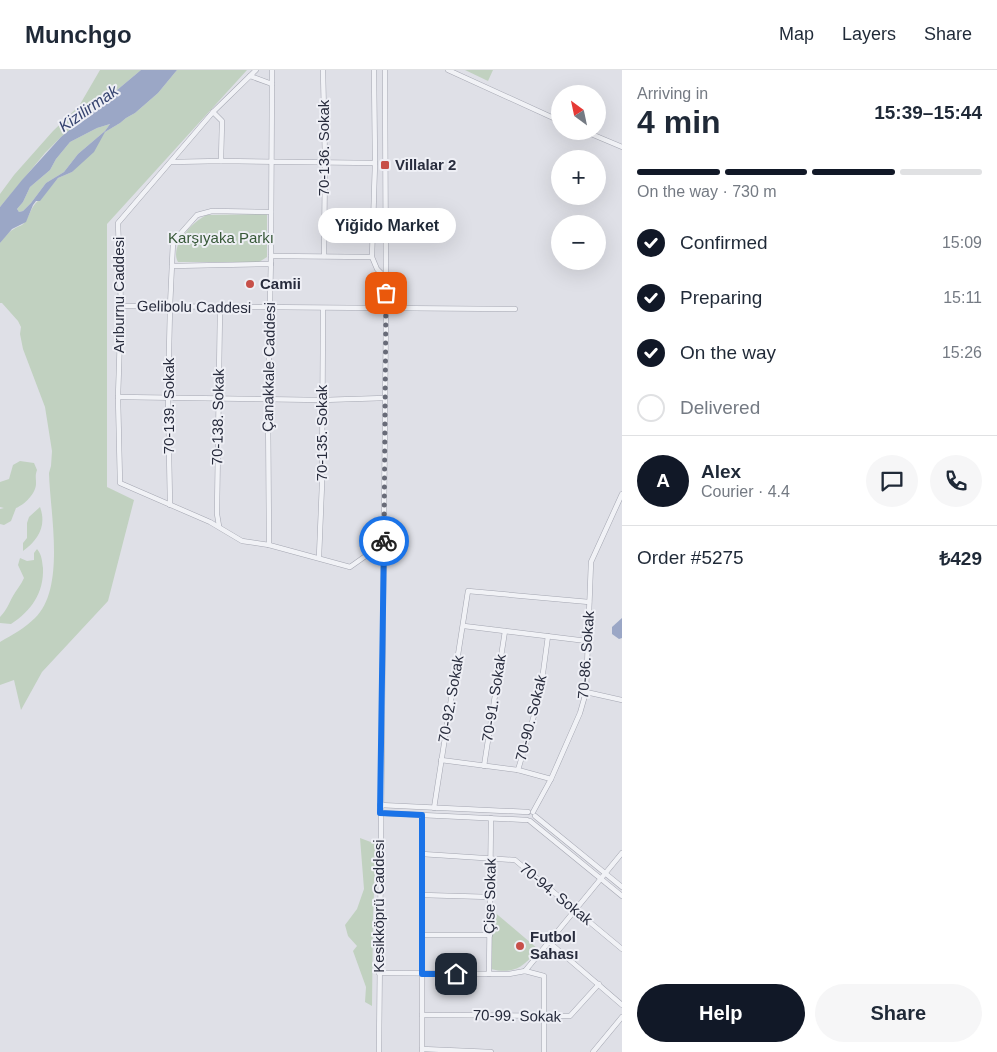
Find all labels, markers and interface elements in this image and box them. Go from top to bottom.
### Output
text: Munchgo [25,21,132,48]
text: Map [779,24,814,44]
text: Layers [842,24,896,44]
text: Share [924,24,972,44]
water label: Kizilirmak [55,81,122,135]
north arrow [551,85,606,140]
map controls [551,85,606,270]
text: Arriving in [637,85,708,102]
street label: 70-136. Sokak [315,99,332,196]
text: 15:39–15:44 [874,102,982,123]
text: 4 min [637,104,721,140]
button: + [551,150,606,205]
place label: Villalar 2 [395,156,456,173]
marker: Villalar 2 [379,159,391,171]
text: On the way · 730 m [637,183,777,200]
callout: Yiğido Market [317,208,455,243]
button: − [551,215,606,270]
text: Yiğido Market [335,217,439,234]
park label: Karşıyaka Parkı [168,229,274,246]
icon: check [637,229,665,257]
text: Confirmed [680,232,768,253]
text: 15:09 [942,234,982,251]
street label: Arıburnu Caddesi [110,237,127,353]
pin [365,272,407,314]
place label: Camii [260,275,301,292]
marker: Camii [244,278,256,290]
icon: bag [372,279,400,307]
icon: check [637,284,665,312]
text: Preparing [680,287,762,308]
text: 15:11 [943,289,982,306]
street label: Gelibolu Caddesi [137,297,251,316]
street label: Çanakkale Caddesi [259,302,278,432]
icon: check [637,339,665,367]
text: On the way [680,342,776,363]
text: 15:26 [942,344,982,361]
street label: 70-139. Sokak [160,357,177,454]
street label: 70-138. Sokak [208,368,227,465]
street label: 70-135. Sokak [313,384,330,481]
text: Delivered [680,397,760,418]
button: chat [866,455,918,507]
button: phone [930,455,982,507]
text: Alex [701,461,741,482]
text: A [656,470,670,491]
text: Courier · 4.4 [701,483,790,500]
courier [359,516,409,566]
icon: bike [370,527,398,555]
text: Order #5275 [637,547,744,568]
text: ₺429 [939,548,982,569]
street label: 70-86. Sokak [574,610,597,700]
street label: 70-91. Sokak [478,652,509,743]
street label: 70-92. Sokak [434,653,467,744]
street label: 70-90. Sokak [512,672,550,763]
street label: Kesikköprü Caddesi [370,839,387,973]
street label: Çise Sokak [480,857,499,934]
street label: 70-94. Sokak [517,859,596,928]
place label: Futbol Sahası [530,928,578,962]
marker: Futbol Sahası [514,940,526,952]
pin [435,953,477,995]
icon: home [442,960,470,988]
button: Help [637,984,805,1042]
button: Share [815,984,982,1042]
street label: 70-99. Sokak [473,1006,562,1025]

